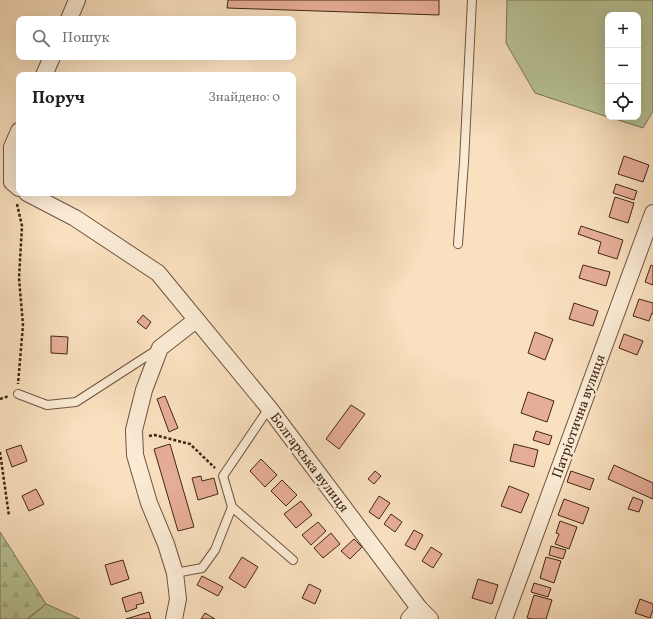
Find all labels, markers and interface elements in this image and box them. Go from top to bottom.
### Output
map controls [605,12,641,120]
button: + [605,12,641,48]
search box [16,16,296,60]
icon: search [30,27,52,49]
text: Пошук [62,28,110,49]
button: − [605,48,641,84]
button: locate [605,84,641,120]
text: Поруч [32,87,85,110]
text: Знайдено: 0 [208,89,280,107]
street label: Патріотична вулиця [548,352,611,481]
street label: Болгарська вулиця [265,409,353,517]

